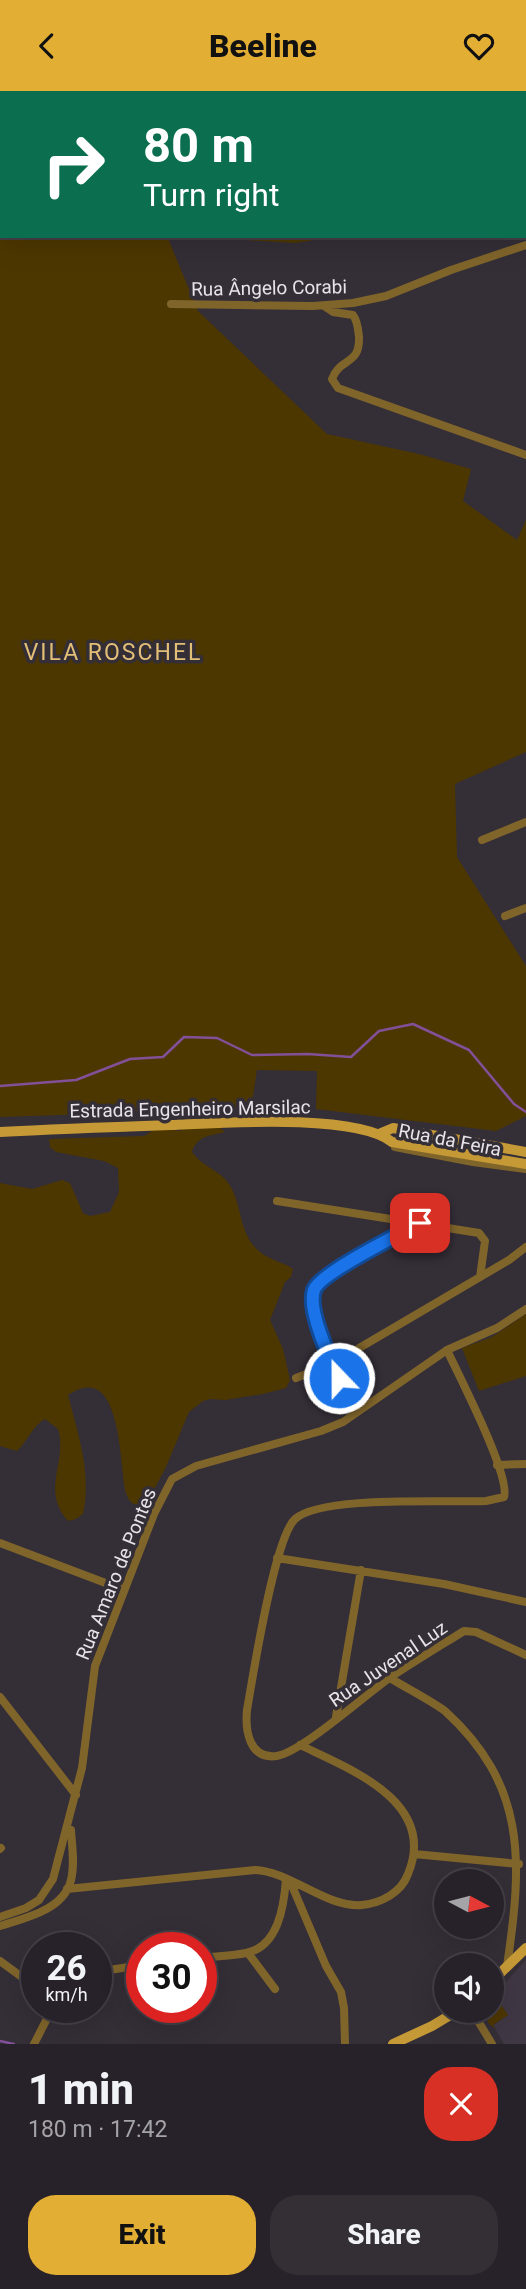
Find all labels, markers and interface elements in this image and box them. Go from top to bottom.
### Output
icon: back [28,27,66,65]
text: Beeline [209,27,317,65]
icon: heart [460,27,498,65]
text: 80 m [143,117,254,174]
icon: right [28,119,119,210]
text: Turn right [143,176,279,214]
street label: Rua Ângelo Corabi [191,275,347,301]
district label: VILA ROSCHEL [24,639,202,666]
street label: Estrada Engenheiro Marsilac [69,1095,311,1123]
street label: Rua da Feira [397,1119,503,1161]
pin [390,1193,450,1253]
icon: arrive [401,1204,439,1242]
position arrow [302,1341,376,1415]
street label: Rua Amaro de Pontes [71,1485,161,1663]
street label: Rua Juvenal Luz [325,1616,451,1712]
north arrow [434,1869,504,1939]
map controls [434,1869,504,2023]
speed limit sign: 30 [126,1932,217,2023]
text: 26 [46,1948,87,1989]
button: sound [434,1953,504,2023]
text: km/h [45,1984,88,2005]
text: 1 min [28,2065,134,2114]
button: close [424,2067,498,2141]
text: 180 m · 17:42 [28,2116,167,2143]
button: Exit [28,2195,256,2275]
button: Share [270,2195,498,2275]

